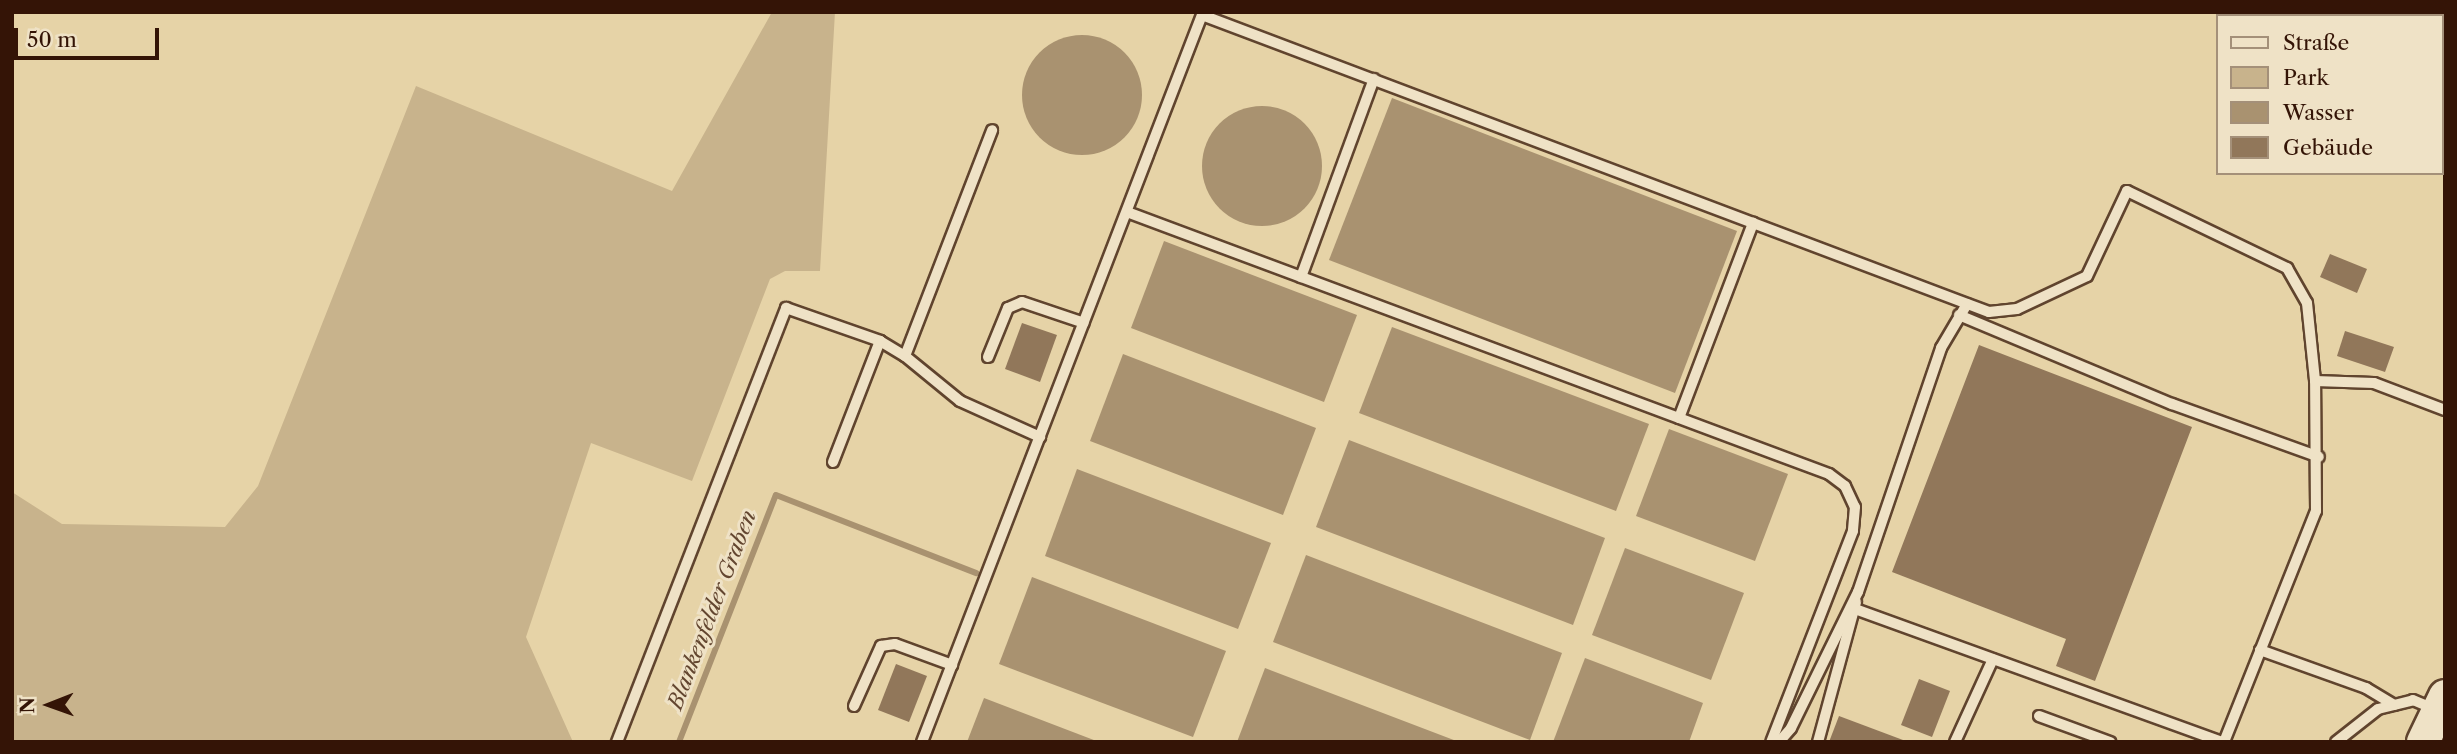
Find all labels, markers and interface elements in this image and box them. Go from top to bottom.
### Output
scale bar [18,14,163,58]
legend [2216,14,2443,175]
text: 50 m [27,27,77,52]
text: Straße [2283,30,2349,55]
text: Park [2283,65,2329,90]
text: Wasser [2283,100,2354,125]
text: Gebäude [2283,135,2373,160]
water label: Blankenfelder Graben [662,507,762,713]
north arrow [14,670,84,740]
text: N [16,697,39,714]

